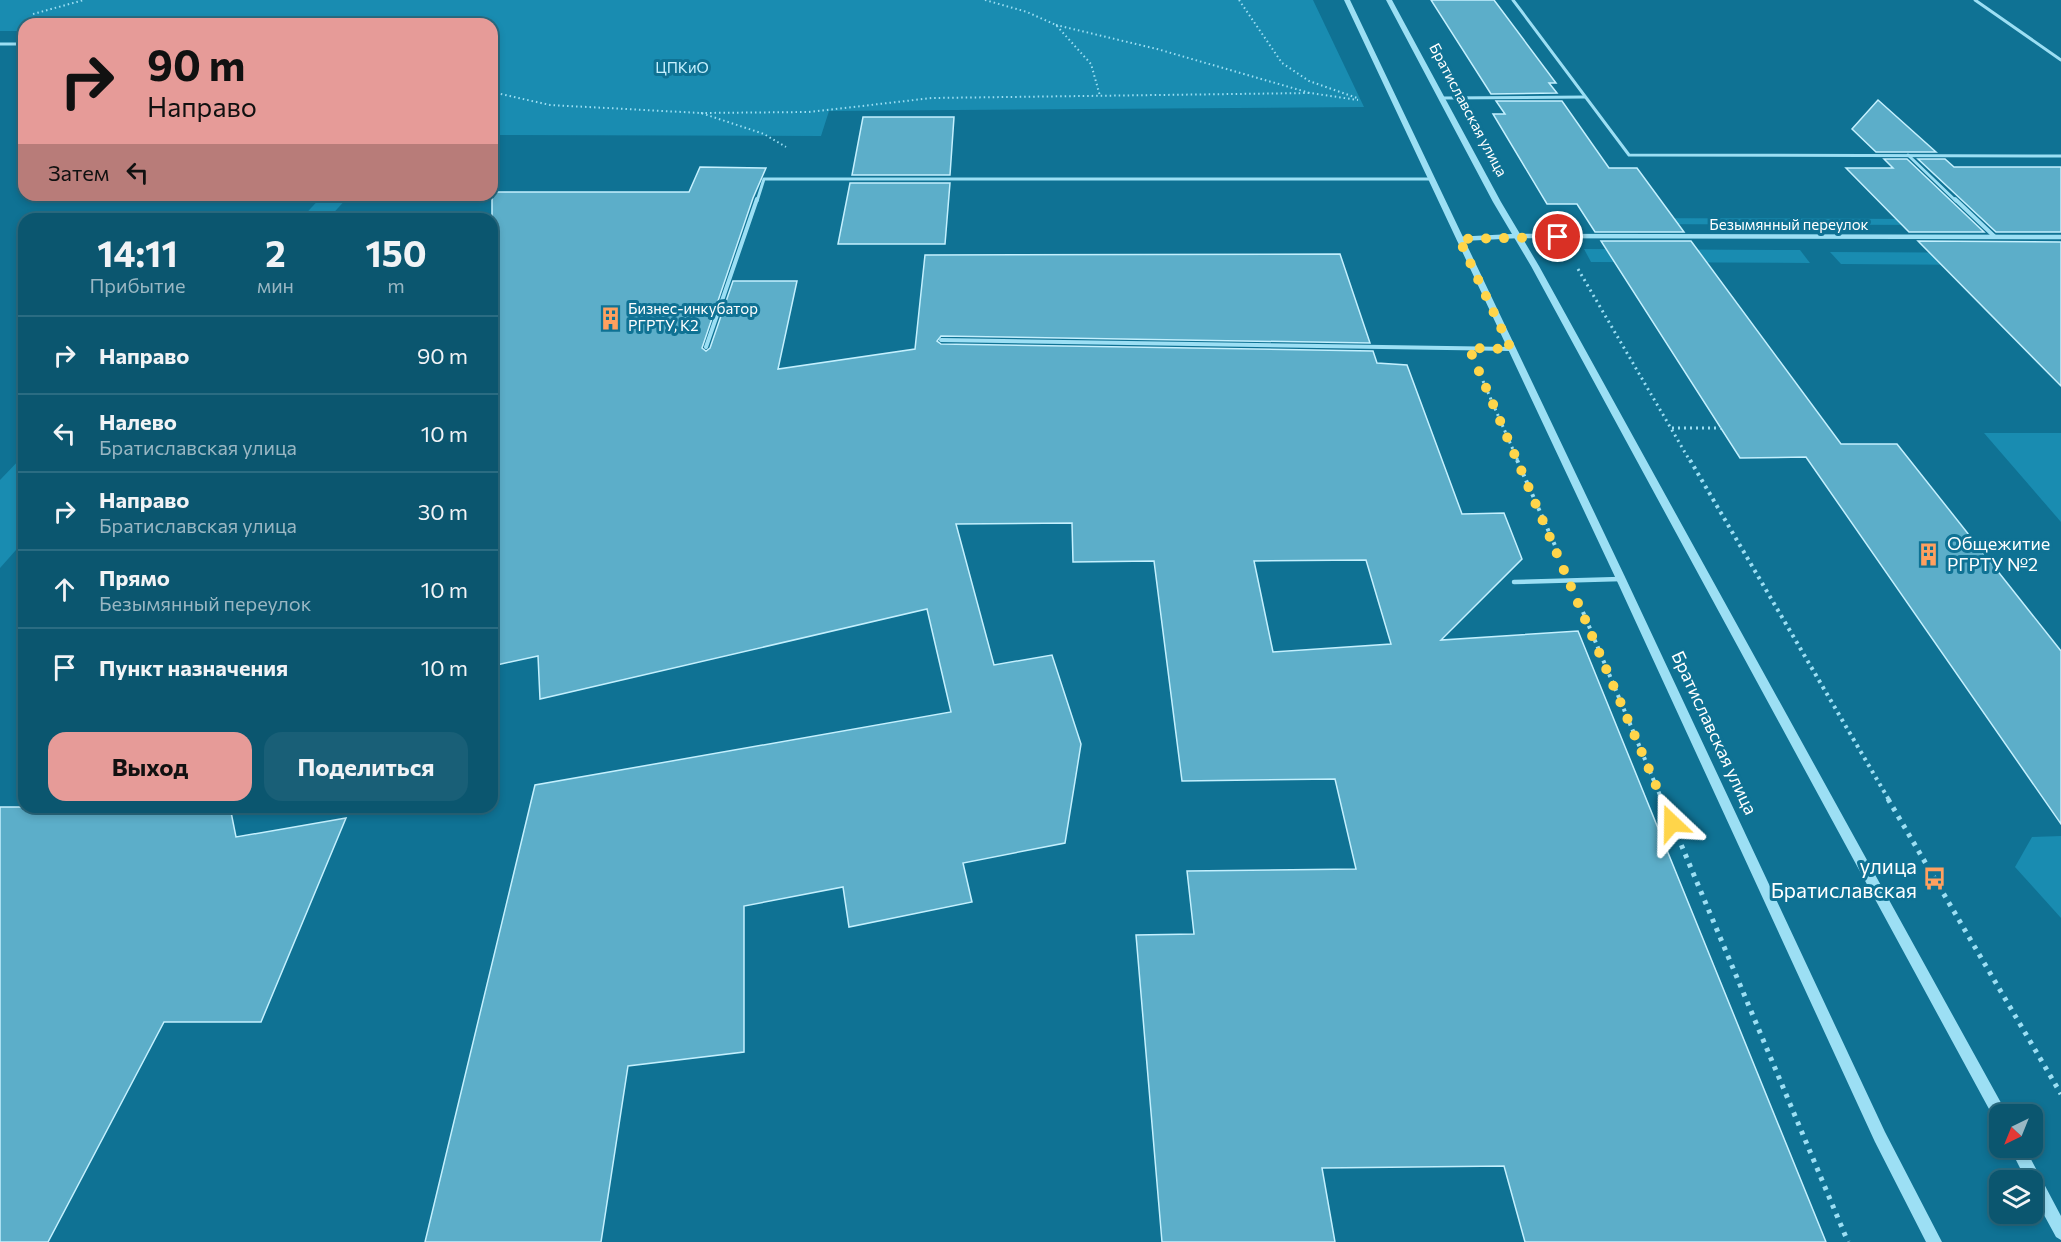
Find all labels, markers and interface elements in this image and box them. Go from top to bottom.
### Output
text: 90 m [147,38,246,90]
street label: Братиславская улица [1426,40,1512,179]
icon: right [48,42,126,120]
park label: ЦПКиО [655,58,709,76]
text: Направо [147,90,257,123]
icon: left [121,156,154,189]
text: Затем [48,159,109,186]
pin [1532,211,1583,262]
street label: Безымянный переулок [1709,215,1869,233]
icon: arrive [1541,220,1574,253]
text: 14:11 [97,230,178,274]
text: 2 [265,230,286,274]
text: 150 [365,230,427,274]
text: Прибытие [89,273,186,297]
text: мин [257,273,294,297]
text: m [387,273,405,297]
place label: Бизнес-инкубатор РГРТУ, К2 [628,299,758,334]
building icon: Бизнес-инкубатор РГРТУ, К2 [597,305,623,331]
icon: right [48,339,81,372]
text: Направо [99,342,189,369]
text: 90 m [417,342,468,369]
text: Налево [99,408,177,435]
icon: left [48,417,81,450]
text: 10 m [421,420,468,447]
text: Братиславская улица [99,435,297,459]
text: Направо [99,486,189,513]
icon: right [48,495,81,528]
text: 30 m [418,498,468,525]
text: Братиславская улица [99,513,297,537]
place label: Общежитие РГРТУ №2 [1947,532,2050,575]
building icon: Общежитие РГРТУ №2 [1916,541,1942,567]
text: Прямо [99,564,170,591]
icon: ahead [48,573,81,606]
text: 10 m [421,576,468,603]
text: Безымянный переулок [99,591,311,615]
street label: Братиславская улица [1667,647,1763,818]
icon: arrive [48,651,81,684]
text: Пункт назначения [99,654,288,681]
text: 10 m [421,654,468,681]
button: Выход [48,732,252,801]
button: Поделиться [264,732,468,801]
position arrow [1640,791,1704,855]
place label: улица Братиславская [1771,853,1917,902]
bus stop icon: улица Братиславская [1922,866,1948,892]
north arrow [1989,1104,2043,1158]
map controls [1989,1104,2043,1224]
button: layers [1989,1170,2043,1224]

